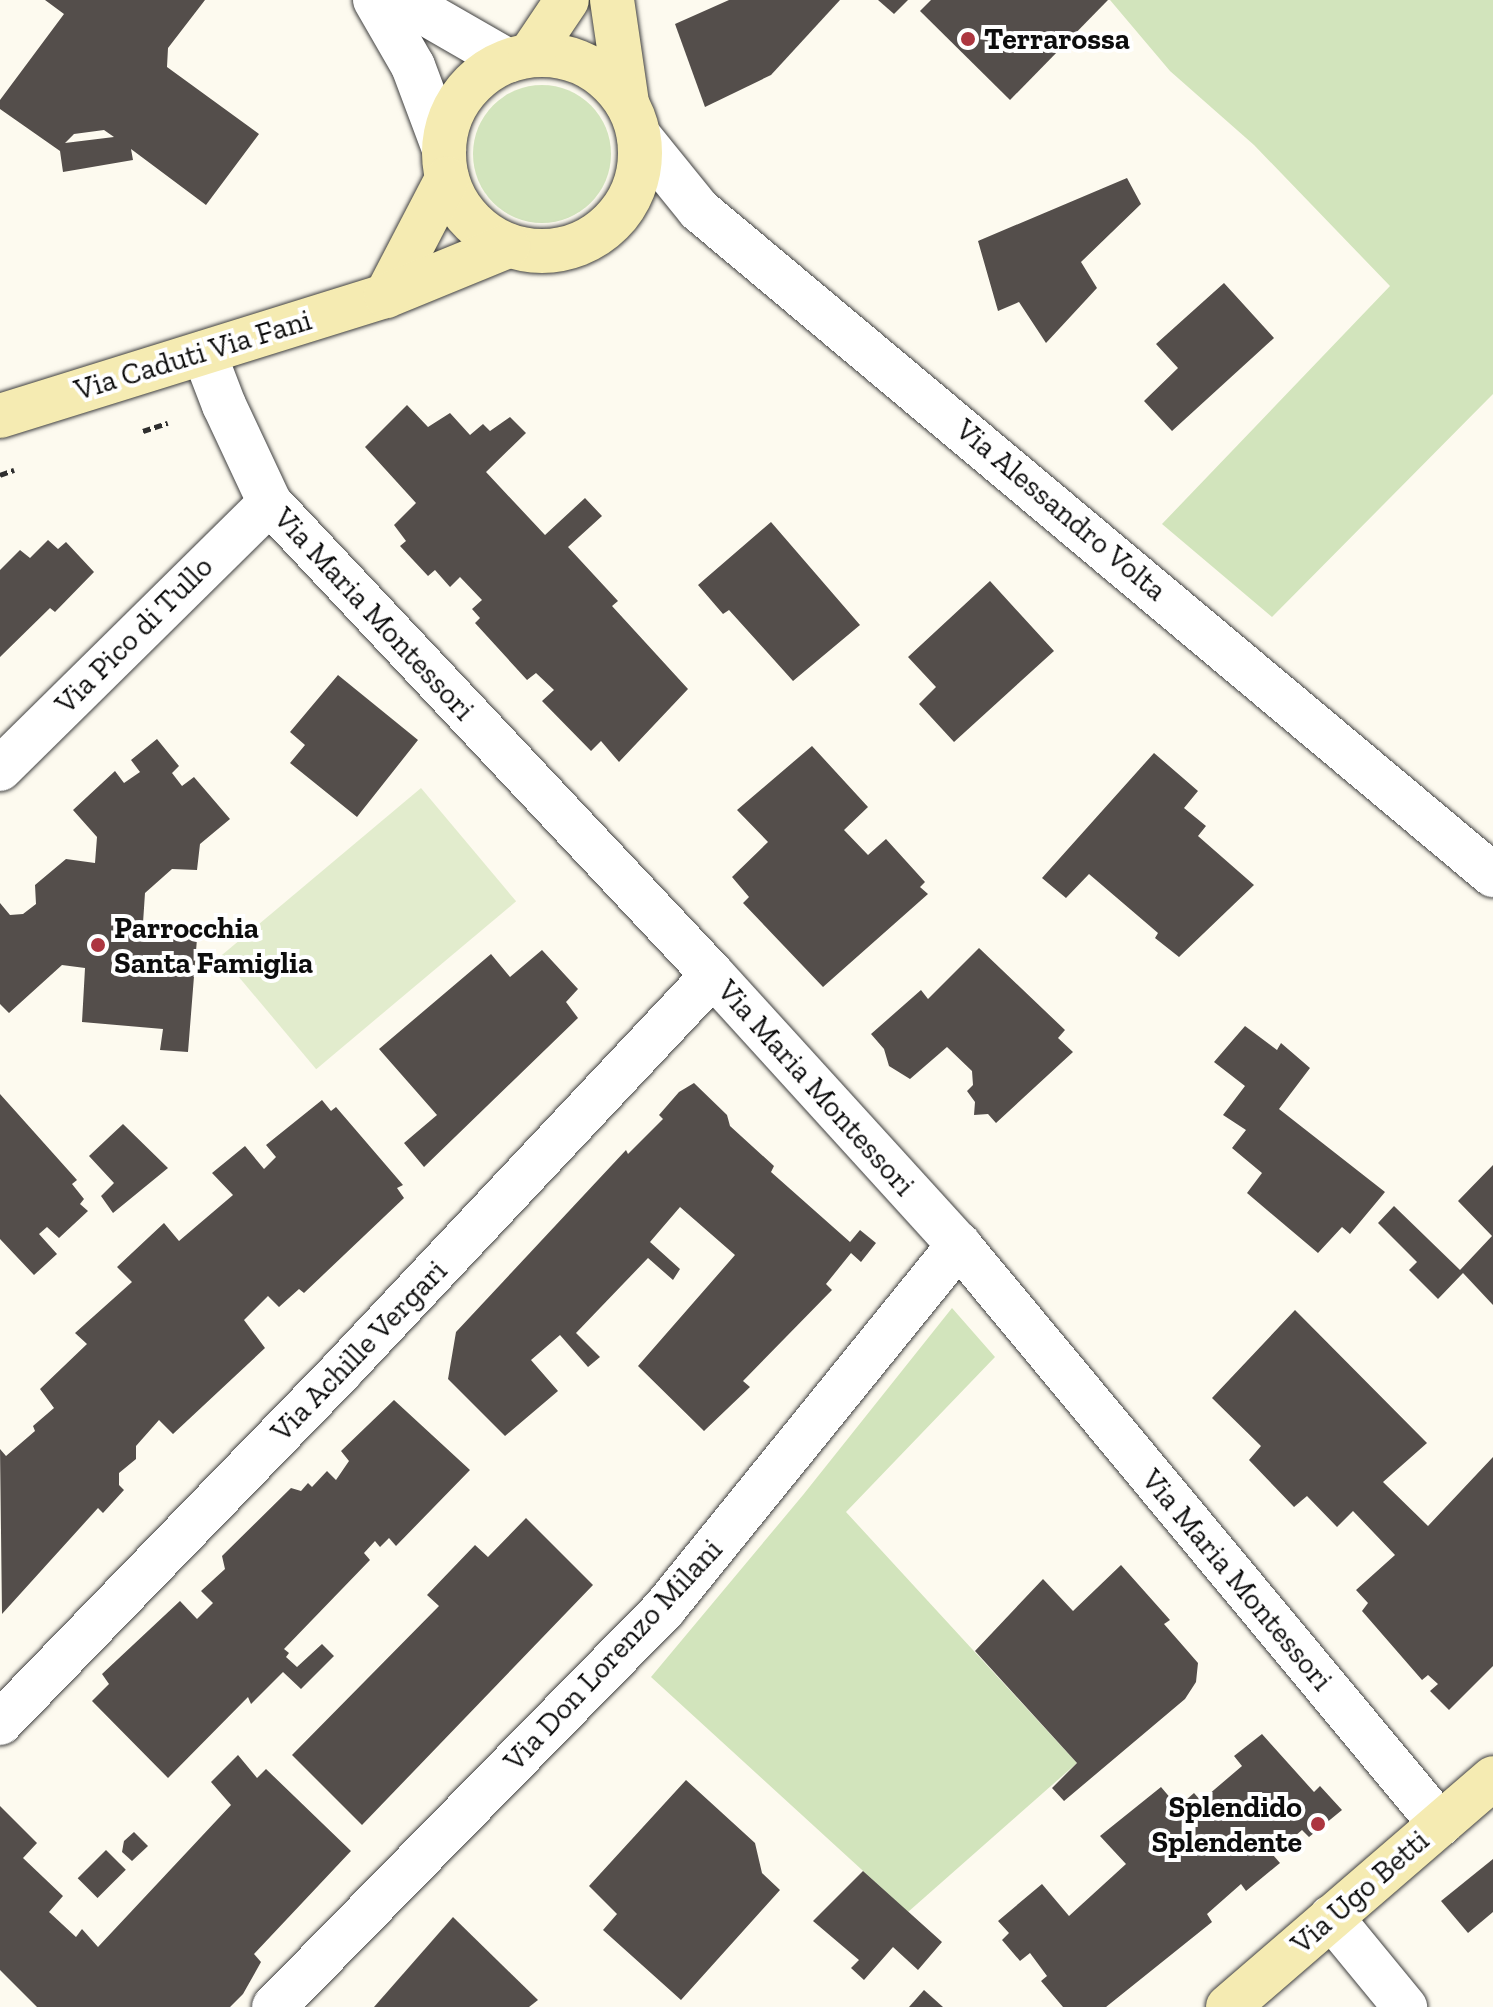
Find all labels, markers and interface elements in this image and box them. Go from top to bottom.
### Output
place label: Terrarossa [984,21,1130,57]
marker: Terrarossa [959,30,977,48]
street label: Via Caduti Via Fani [70,302,316,408]
street label: Via Alessandro Volta [948,411,1174,609]
street label: Via Maria Montessori [266,500,482,728]
street label: Via Pico di Tullo [47,548,221,722]
place label: Parrocchia Santa Famiglia [114,910,313,980]
marker: Parrocchia Santa Famiglia [89,936,107,954]
street label: Via Maria Montessori [710,973,922,1203]
street label: Via Achille Vergari [263,1252,455,1450]
street label: Via Maria Montessori [1134,1462,1340,1698]
street label: Via Don Lorenzo Milani [496,1532,730,1778]
place label: Splendido Splendente [1152,1789,1302,1860]
marker: Splendido Splendente [1309,1815,1327,1833]
street label: Via Ugo Betti [1284,1822,1436,1962]

